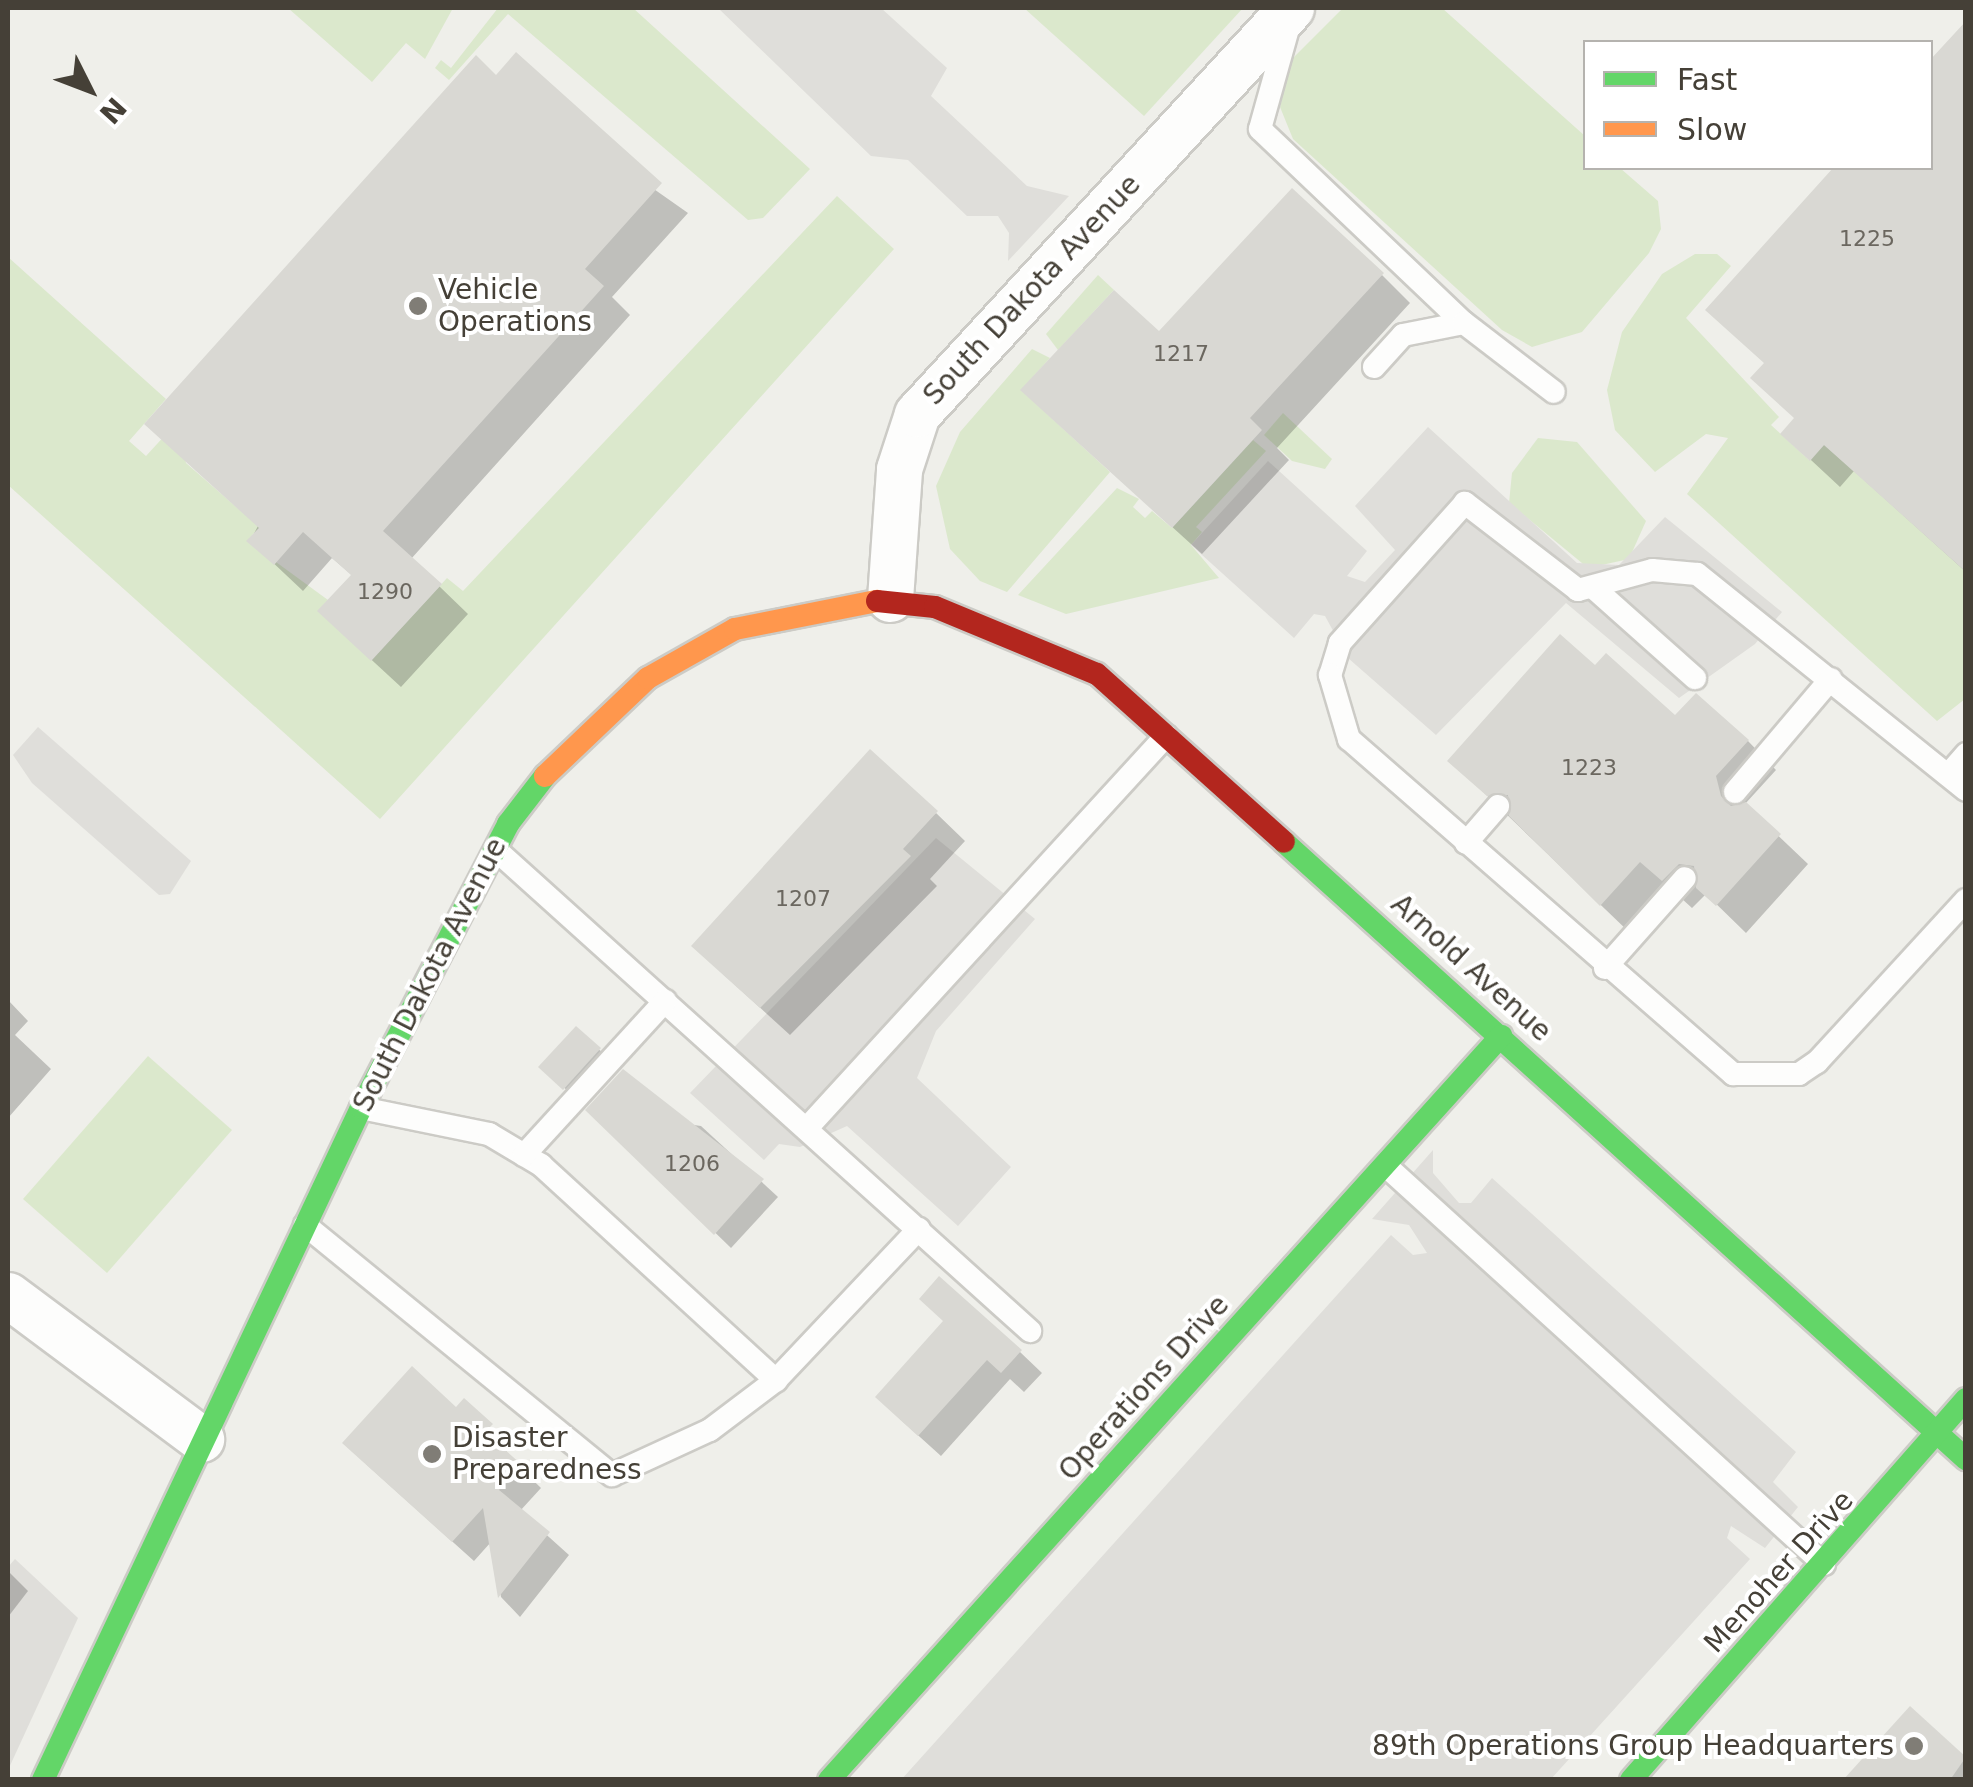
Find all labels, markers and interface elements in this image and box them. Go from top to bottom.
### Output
north arrow [40,40,140,140]
legend [1583,40,1933,170]
text: Fast [1677,62,1737,97]
text: N [93,91,133,130]
text: Slow [1677,112,1747,147]
street label: South Dakota Avenue [917,168,1147,412]
house number: 1225 [1839,226,1895,252]
place label: Vehicle Operations [438,273,592,339]
marker: Vehicle Operations [407,295,429,317]
house number: 1217 [1153,341,1209,367]
house number: 1290 [357,579,413,605]
house number: 1223 [1561,755,1617,781]
street label: South Dakota Avenue [346,833,514,1117]
house number: 1207 [775,886,831,912]
street label: Arnold Avenue [1384,887,1558,1049]
house number: 1206 [664,1151,720,1177]
street label: Operations Drive [1052,1289,1236,1487]
place label: Disaster Preparedness [452,1421,641,1487]
marker: Disaster Preparedness [421,1443,443,1465]
street label: Menoher Drive [1697,1484,1861,1660]
place label: 89th Operations Group Headquarters [1372,1729,1894,1763]
marker: 89th Operations Group Headquarters [1903,1735,1925,1757]

